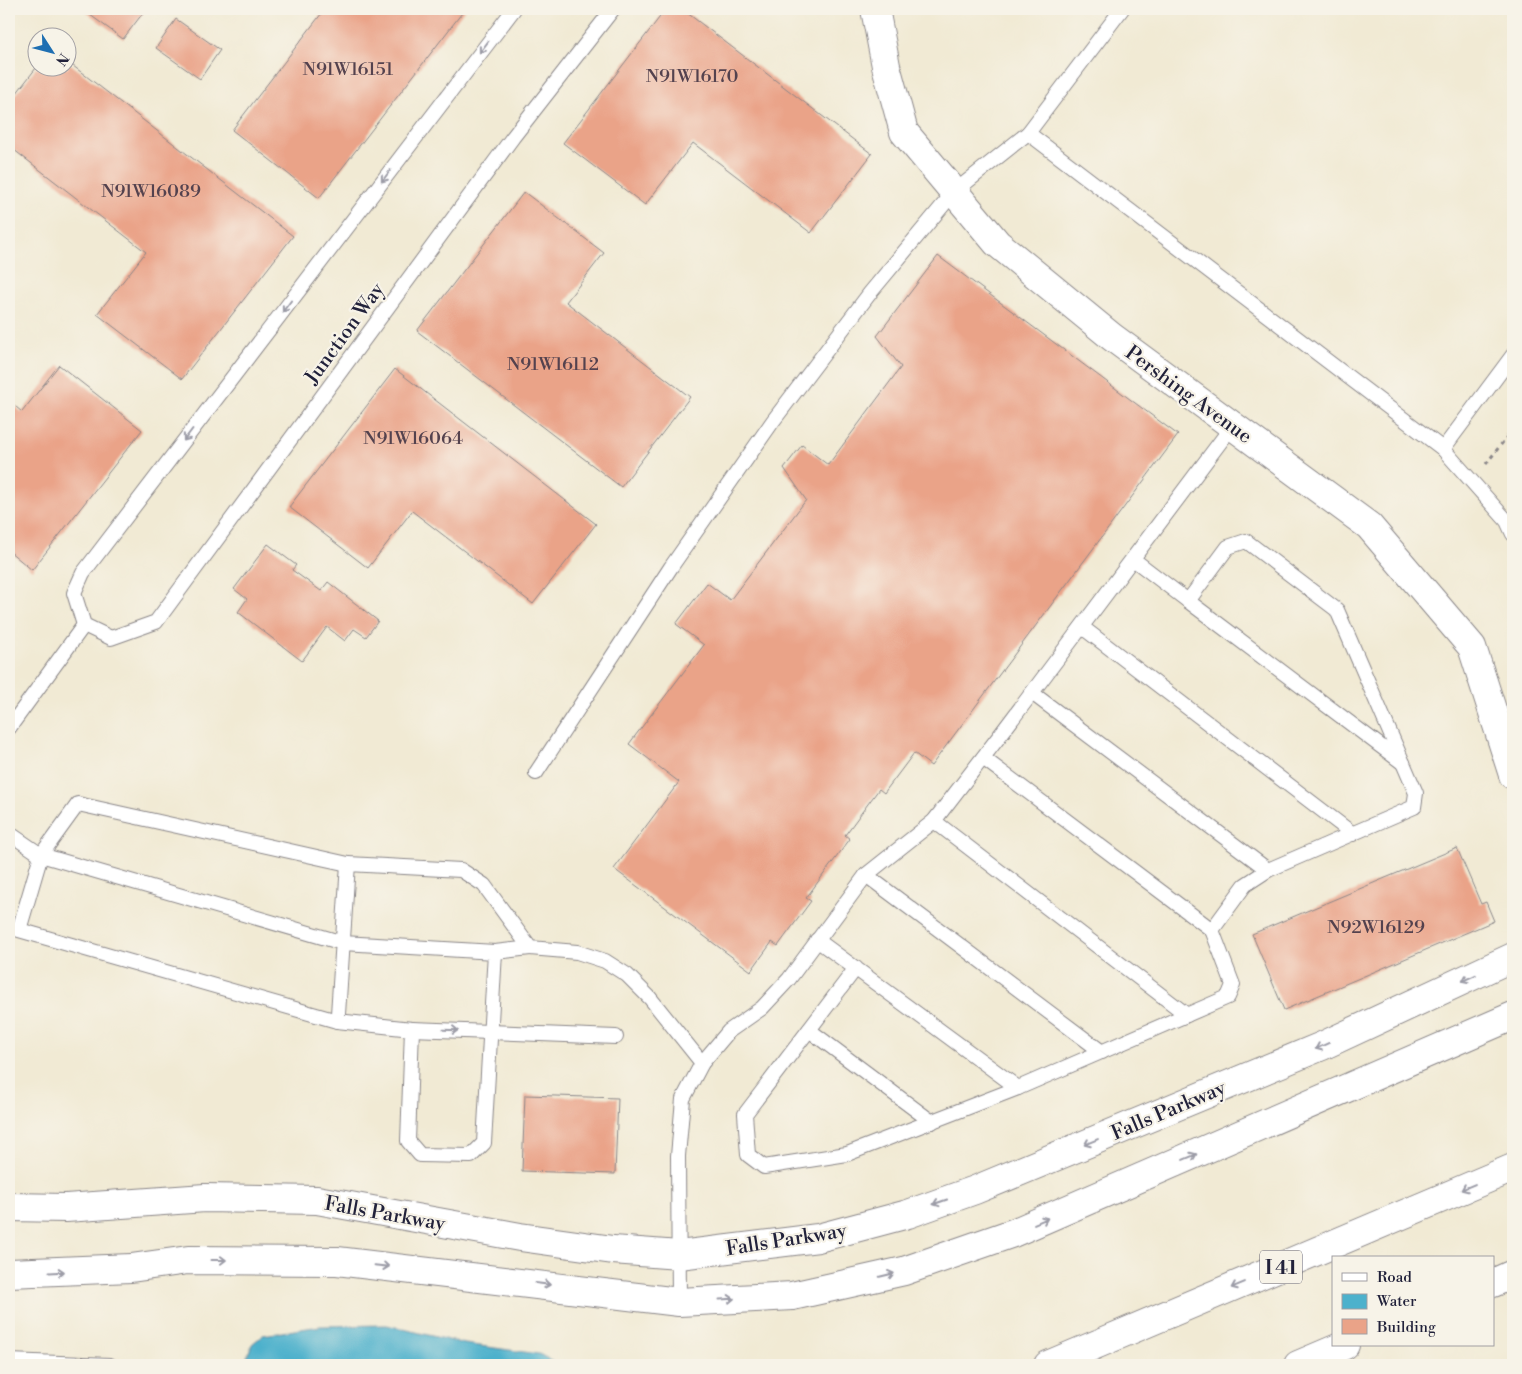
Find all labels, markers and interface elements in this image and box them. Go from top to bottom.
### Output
north arrow [28,28,78,78]
one-way arrow [479,40,490,53]
text: N [51,49,72,69]
house number: N91W16151 [303,58,394,81]
house number: N91W16170 [646,65,738,88]
one-way arrow [380,170,391,183]
house number: N91W16089 [101,180,201,203]
street label: Junction Way [299,278,391,390]
one-way arrow [282,299,293,312]
street label: Pershing Avenue [1120,341,1256,450]
house number: N91W16112 [507,353,599,376]
house number: N91W16064 [363,427,463,450]
one-way arrow [183,428,193,442]
house number: N92W16129 [1327,916,1425,939]
one-way arrow [1462,973,1477,983]
one-way arrow [443,1025,459,1035]
one-way arrow [1314,1042,1329,1051]
street label: Falls Parkway [1108,1076,1230,1147]
one-way arrow [1084,1138,1099,1147]
one-way arrow [1182,1151,1197,1161]
one-way arrow [1461,1182,1476,1192]
street label: Falls Parkway [323,1192,447,1237]
one-way arrow [933,1198,948,1207]
one-way arrow [1033,1215,1048,1225]
street label: Falls Parkway [724,1219,849,1262]
road number: I 41 [1260,1250,1302,1284]
one-way arrow [211,1255,227,1265]
legend [1332,1256,1494,1346]
one-way arrow [373,1261,389,1271]
one-way arrow [49,1267,65,1276]
text: Road [1377,1268,1412,1287]
one-way arrow [879,1269,895,1279]
one-way arrow [535,1279,551,1289]
one-way arrow [1231,1280,1246,1290]
text: Water [1376,1292,1417,1311]
one-way arrow [719,1295,735,1304]
text: Building [1376,1318,1436,1337]

